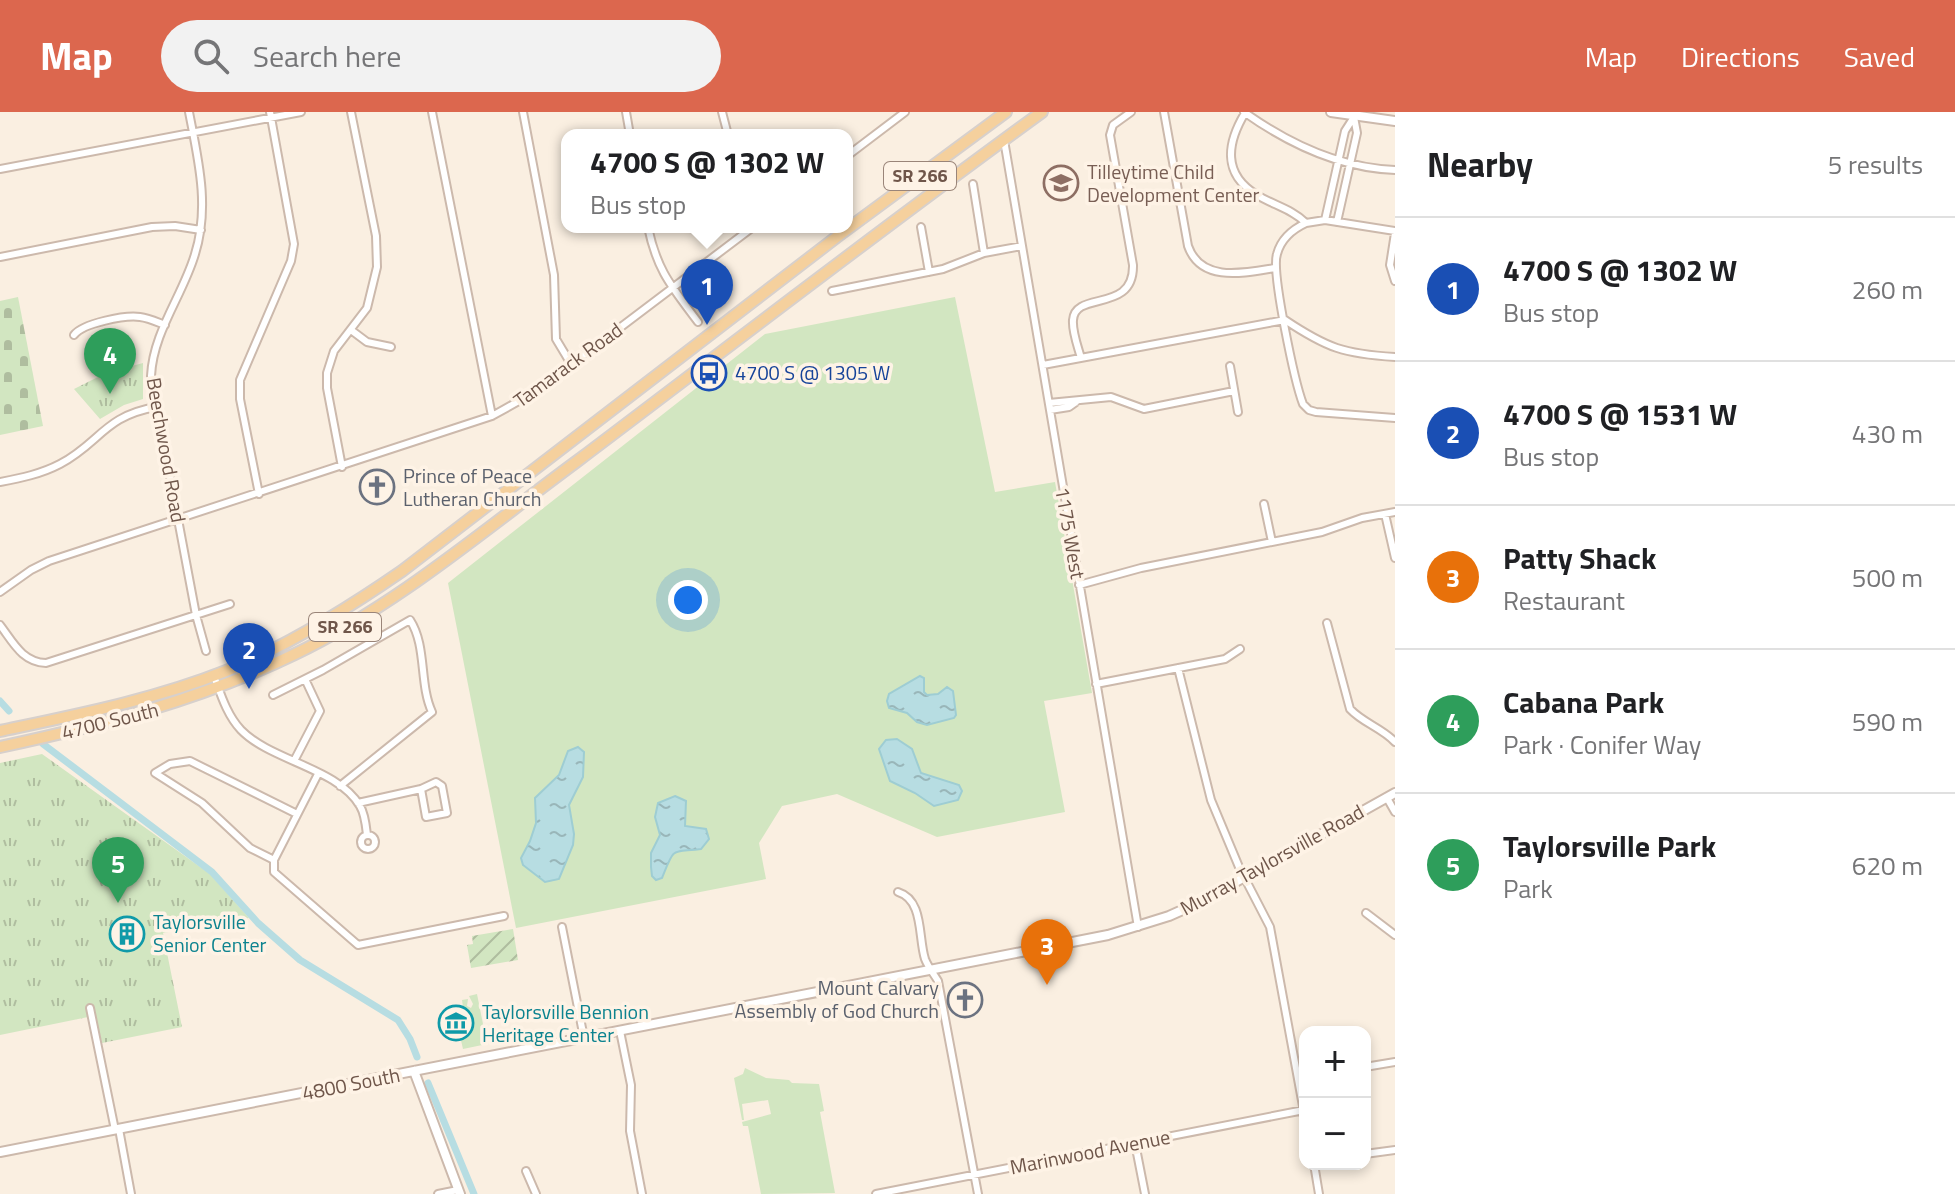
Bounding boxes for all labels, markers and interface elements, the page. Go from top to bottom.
search box [161,20,721,92]
text: Map [40,27,113,85]
text: Search here [253,33,402,79]
icon: search [189,34,233,78]
text: Map [1585,35,1637,78]
text: Directions [1681,35,1800,78]
text: Saved [1844,35,1915,78]
popup [561,129,853,233]
text: Nearby [1427,138,1533,190]
text: 4700 S @ 1302 W [590,139,824,185]
text: 5 results [1828,145,1923,184]
place label: Tilleytime Child Development Center [1087,156,1260,210]
road number: SR 266 [884,162,956,190]
school or university icon: Tilleytime Child Development Center [1042,164,1080,202]
text: Bus stop [590,185,686,224]
text: 4700 S @ 1302 W [1503,247,1737,293]
pin: 1 [681,259,733,325]
text: 1 [1446,270,1460,309]
text: 260 m [1852,270,1923,309]
text: Bus stop [1503,293,1599,332]
street label: Tamarack Road [507,314,629,415]
pin: 4 [84,328,136,394]
bus stop icon: 4700 S @ 1305 W [690,354,728,392]
place label: 4700 S @ 1305 W [735,357,891,388]
street label: Beechwood Road [139,375,194,525]
text: 4700 S @ 1531 W [1503,391,1737,437]
text: 2 [1446,414,1460,453]
text: 430 m [1852,414,1923,453]
text: Bus stop [1503,437,1599,476]
place label: Prince of Peace Lutheran Church [403,460,541,514]
church icon: Prince of Peace Lutheran Church [358,468,396,506]
street label: 1175 West [1047,484,1094,581]
text: Patty Shack [1503,535,1656,581]
text: 3 [1446,558,1460,597]
text: 500 m [1852,558,1923,597]
your location [668,580,708,620]
text: Restaurant [1503,581,1625,620]
road number: SR 266 [309,613,381,641]
pin: 2 [223,623,275,689]
text: Cabana Park [1503,679,1664,725]
street label: 4700 South [58,694,162,748]
text: 4 [1446,702,1460,741]
text: 590 m [1852,702,1923,741]
text: Park · Conifer Way [1503,725,1701,764]
street label: Murray Taylorsville Road [1174,796,1369,923]
text: Taylorsville Park [1503,823,1716,869]
pin: 5 [92,837,144,903]
text: 5 [1446,846,1460,885]
text: 620 m [1852,846,1923,885]
text: Park [1503,869,1553,908]
place label: Taylorsville Senior Center [153,906,267,960]
building icon: Taylorsville Senior Center [108,915,146,953]
pin: 3 [1021,919,1073,985]
place label: Mount Calvary Assembly of God Church [735,972,939,1026]
church icon: Mount Calvary Assembly of God Church [946,981,984,1019]
place label: Taylorsville Bennion Heritage Center [482,996,649,1050]
museum icon: Taylorsville Bennion Heritage Center [437,1004,475,1042]
map controls [1299,1026,1371,1170]
button: + [1299,1026,1371,1098]
street label: 4800 South [299,1059,402,1108]
button: − [1299,1098,1371,1170]
street label: Marinwood Avenue [1007,1121,1173,1182]

